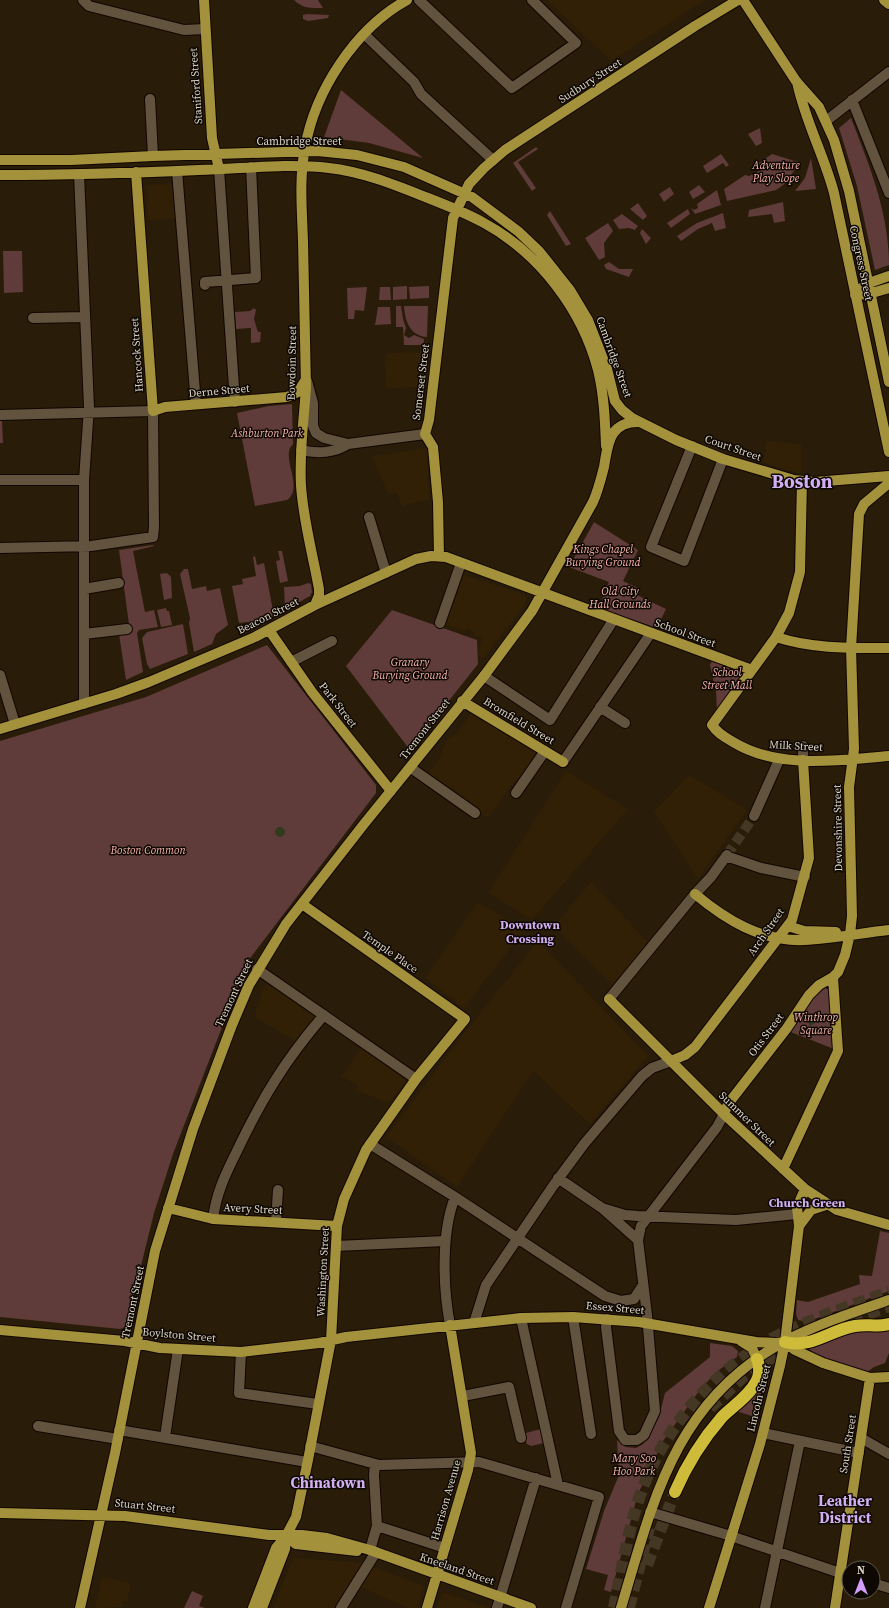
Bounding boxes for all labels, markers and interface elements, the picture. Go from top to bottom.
street label: Staniford Street [186,47,206,125]
street label: Sudbury Street [556,55,625,107]
street label: Cambridge Street [257,134,342,149]
park label: Adventure Play Slope [751,158,800,186]
street label: Congress Street [846,224,876,302]
street label: Cambridge Street [592,314,636,400]
street label: Hancock Street [127,317,147,393]
street label: Bowdoin Street [284,325,300,400]
street label: Somerset Street [409,343,433,421]
street label: Derne Street [188,381,251,401]
park label: Ashburton Park [230,426,304,441]
street label: Court Street [703,431,764,465]
district label: Boston [771,468,833,494]
park label: Kings Chapel Burying Ground [564,542,641,570]
park label: Old City Hall Grounds [588,584,651,612]
street label: Beacon Street [235,594,302,638]
street label: School Street [652,615,718,651]
park label: Granary Burying Ground [371,655,448,683]
park label: School Street Mall [702,665,753,693]
street label: Park Street [316,679,361,731]
street label: Bromfield Street [481,694,558,748]
street label: Tremont Street [396,695,454,763]
street label: Milk Street [769,737,824,755]
street label: Devonshire Street [830,784,846,872]
park label: Boston Common [109,843,186,858]
street label: Arch Street [744,905,788,959]
district label: Downtown Crossing [500,917,560,947]
street label: Temple Place [359,927,421,977]
street label: Tremont Street [212,956,257,1030]
street label: Otis Street [745,1010,787,1060]
park label: Winthrop Square [794,1010,838,1038]
street label: Summer Street [716,1088,779,1150]
district label: Church Green [769,1195,846,1211]
street label: Avery Street [223,1200,283,1218]
street label: Washington Street [313,1226,333,1317]
street label: Tremont Street [118,1264,148,1340]
street label: Essex Street [585,1298,645,1318]
street label: Boylston Street [142,1324,217,1346]
street label: Lincoln Street [743,1362,775,1433]
street label: South Street [836,1413,860,1474]
park label: Mary Soo Hoo Park [611,1451,657,1479]
street label: Harrison Avenue [427,1458,465,1542]
district label: Chinatown [290,1472,366,1493]
district label: Leather District [818,1490,872,1528]
street label: Stuart Street [114,1495,176,1517]
street label: Kneeland Street [418,1549,497,1589]
north arrow [841,1560,881,1600]
text: N [857,1563,865,1578]

